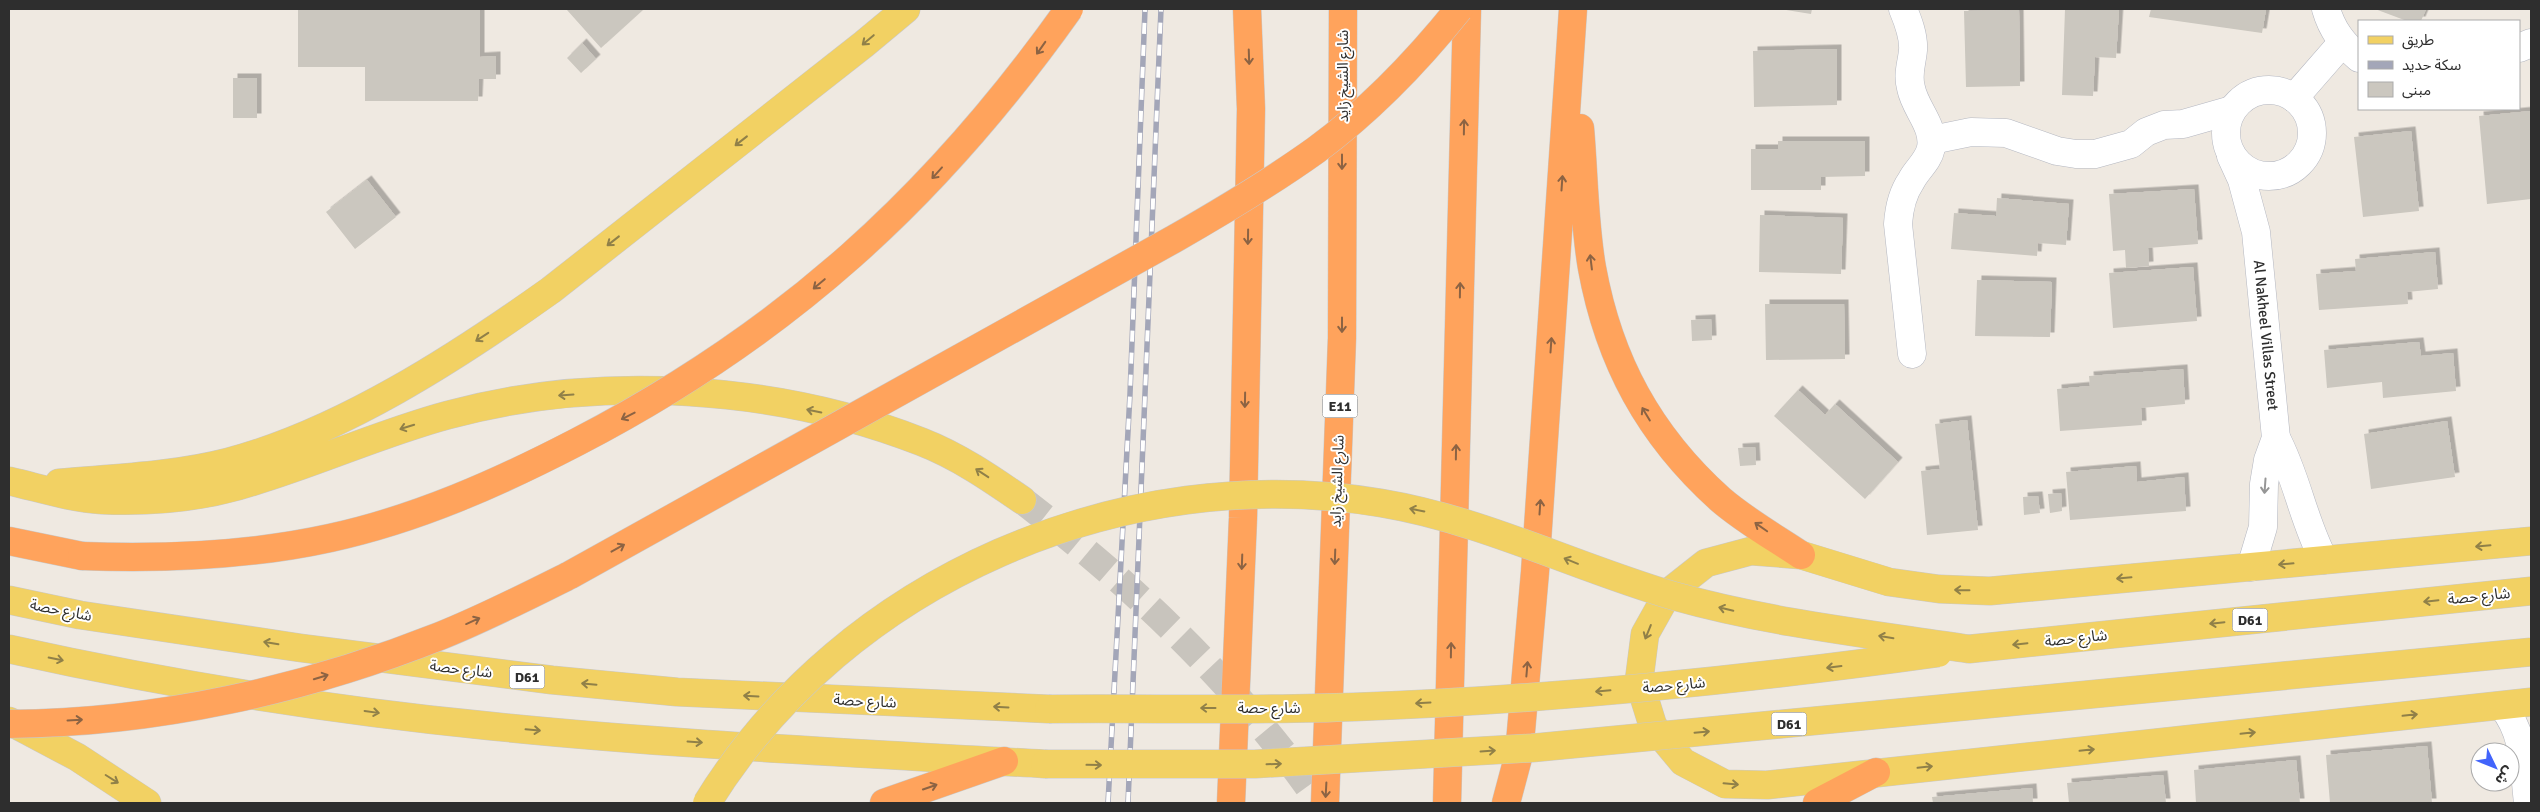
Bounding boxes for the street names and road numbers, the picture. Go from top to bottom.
street label: شارع الشيخ زايد [1334,29,1355,122]
street label: Al Nakheel Villas Street [2250,259,2282,411]
road number: E11 [1322,394,1358,418]
street label: شارع الشيخ زايد [1326,434,1351,528]
street label: شارع حصة [2447,584,2512,611]
street label: شارع حصة [28,595,94,628]
road number: D61 [2232,608,2268,632]
street label: شارع حصة [2044,626,2109,653]
street label: شارع حصة [428,656,494,685]
road number: D61 [510,666,544,689]
street label: شارع حصة [1642,673,1707,700]
street label: شارع حصة [833,690,897,715]
street label: شارع حصة [1238,699,1301,720]
road number: D61 [1772,712,1806,736]

